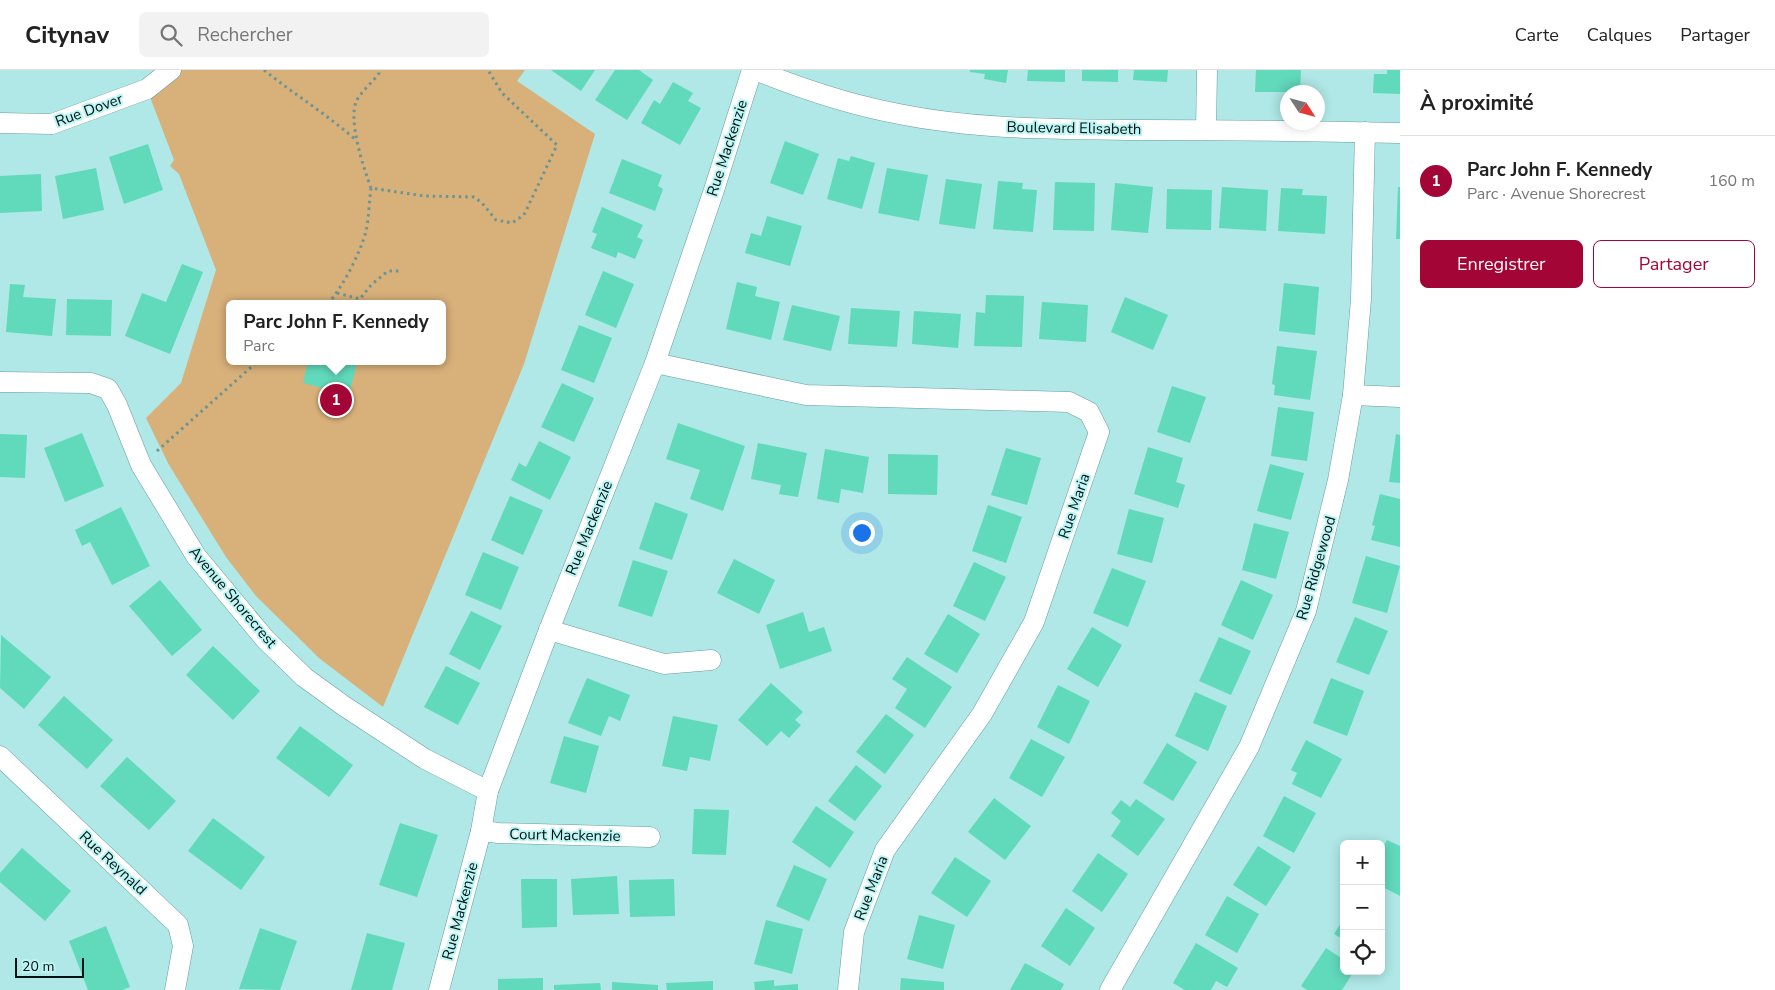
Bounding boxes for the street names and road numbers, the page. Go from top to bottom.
street label: Rue Dover [52,88,126,131]
street label: Rue Mackenzie [702,97,752,199]
street label: Boulevard Elisabeth [1006,117,1142,139]
street label: Rue Maria [1053,471,1095,541]
street label: Rue Mackenzie [561,478,617,578]
street label: Rue Ridgewood [1292,514,1340,622]
street label: Avenue Shorecrest [185,542,282,653]
street label: Court Mackenzie [509,824,621,846]
street label: Rue Reynald [75,827,151,899]
street label: Rue Maria [850,853,892,923]
street label: Rue Mackenzie [437,860,483,962]

